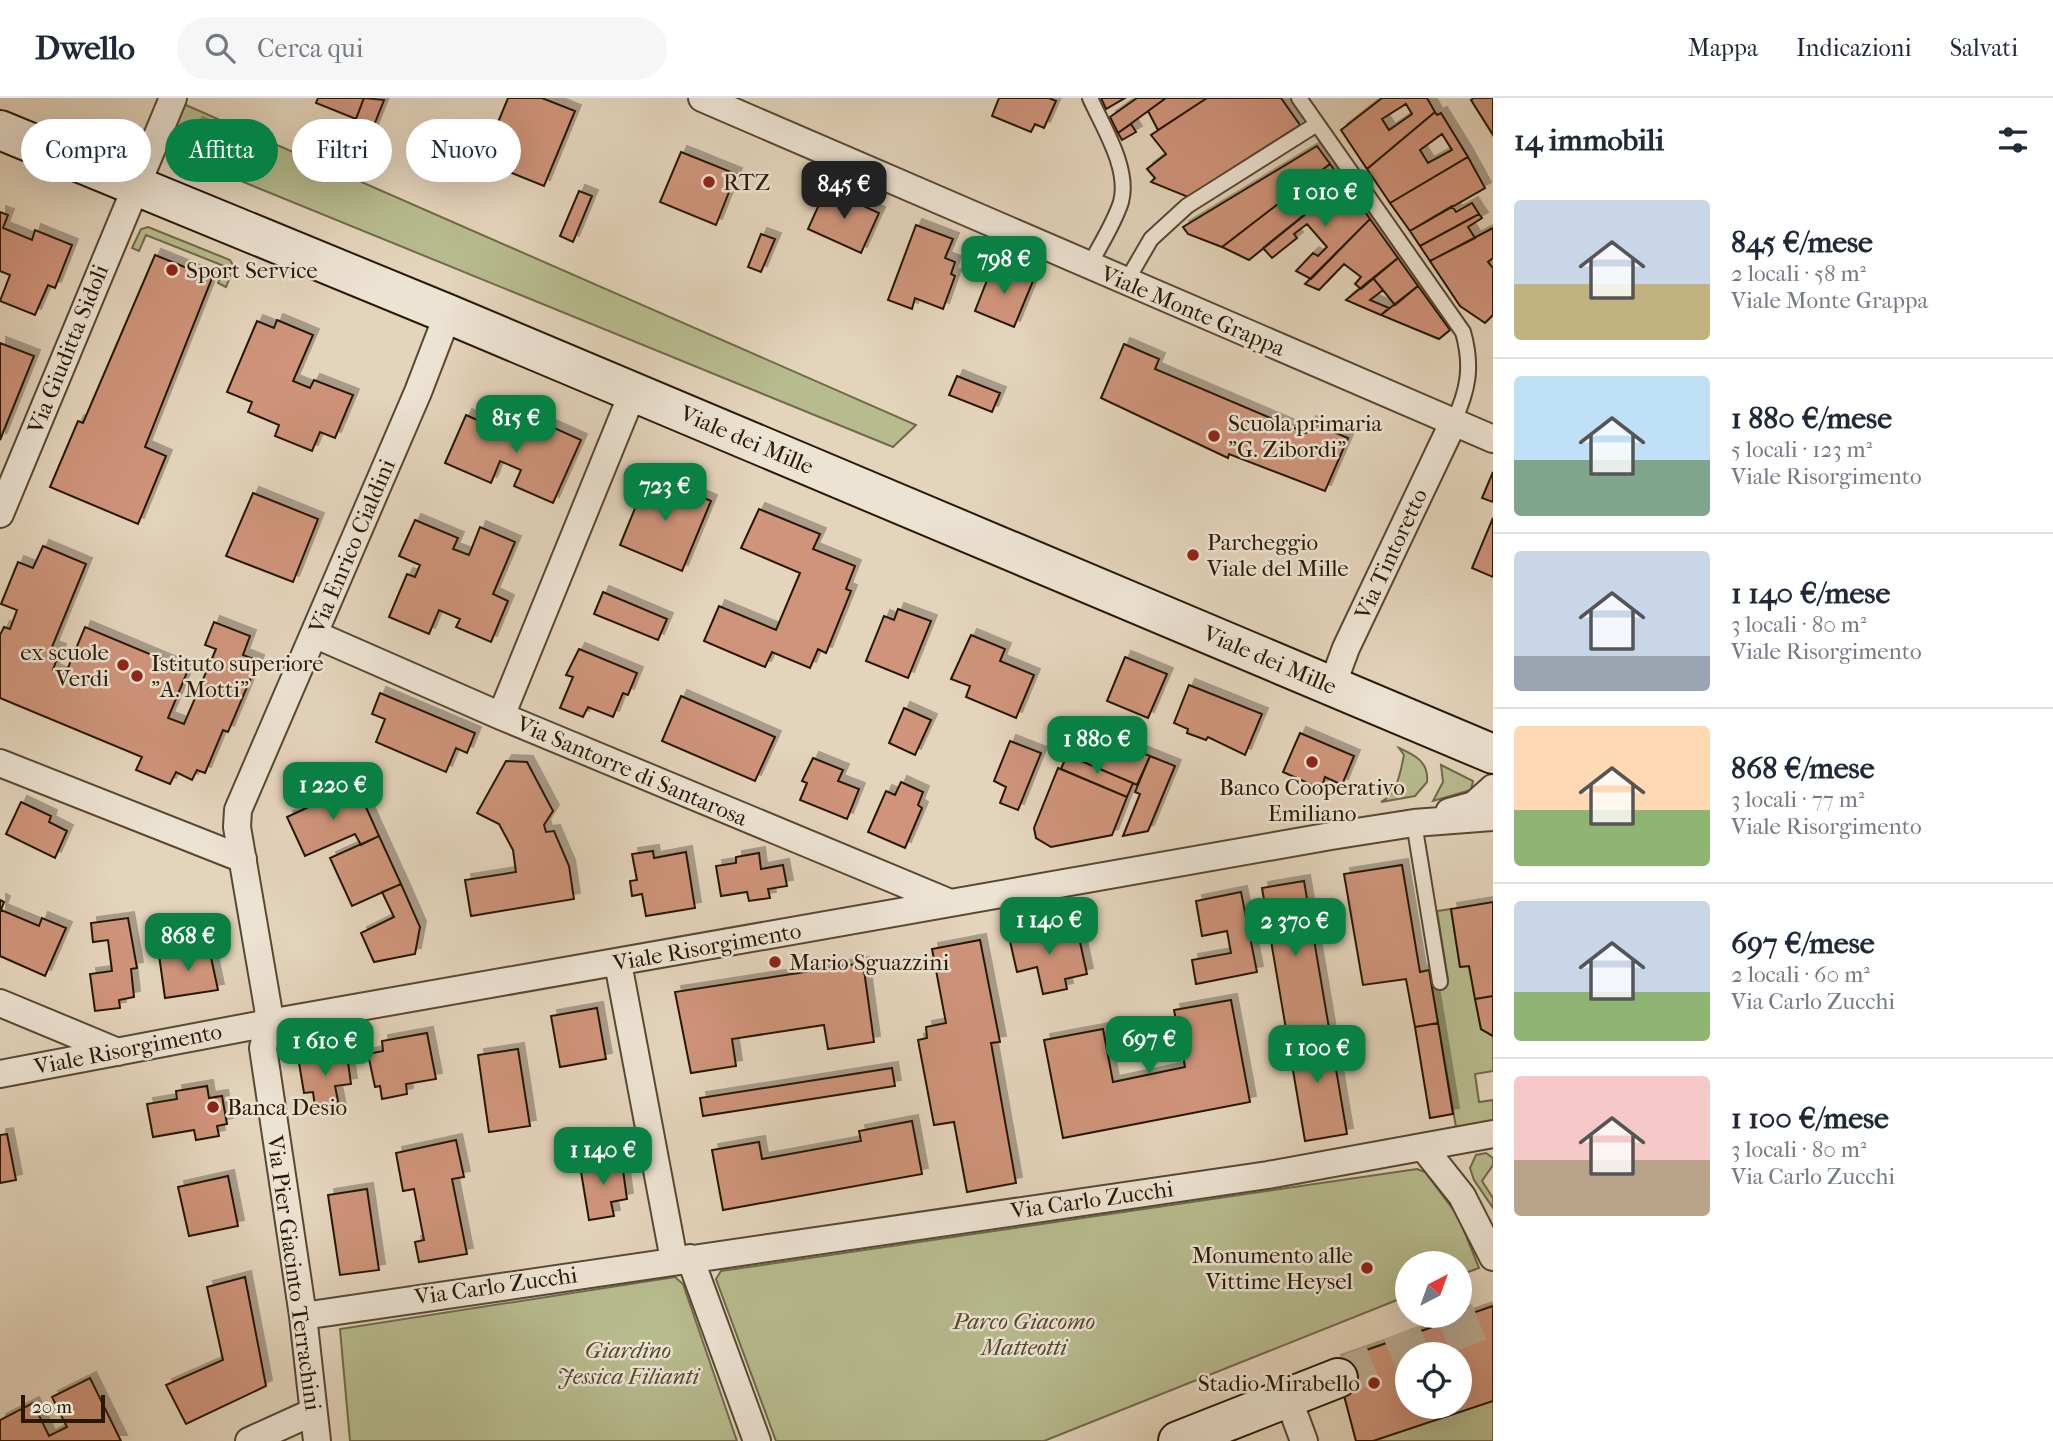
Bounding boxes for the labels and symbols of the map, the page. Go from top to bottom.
pin: 845 € [795,162,893,221]
place label: RTZ [723,169,771,196]
pin: 1 010 € [1260,170,1390,229]
marker: RTZ [701,174,717,190]
pin: 798 € [955,236,1053,296]
place label: Sport Service [186,257,318,284]
street label: Via Giuditta Sidoli [21,260,114,438]
street label: Viale Monte Grappa [1096,260,1289,362]
marker: Sport Service [164,262,180,278]
pin: 815 € [467,396,565,455]
street label: Viale dei Mille [675,399,818,480]
place label: Scuola primaria "G. Zibordi" [1228,410,1383,463]
marker: Scuola primaria "G. Zibordi" [1206,428,1222,444]
street label: Via Enrico Cialdini [303,455,401,638]
pin: 723 € [616,464,714,523]
street label: Via Tintoretto [1349,484,1433,625]
place label: Parcheggio Viale del Mille [1206,529,1349,582]
marker: Parcheggio Viale del Mille [1185,547,1201,563]
street label: Viale dei Mille [1198,619,1341,700]
place label: ex scuole Verdi [20,639,109,692]
place label: Istituto superiore "A. Motti" [151,650,324,703]
marker: ex scuole Verdi [115,657,131,673]
marker: Istituto superiore "A. Motti" [129,668,145,684]
street label: Via Santorre di Santarosa [512,710,752,832]
pin: 1 880 € [1032,716,1162,776]
marker: Banco Cooperativo Emiliano [1304,754,1320,770]
pin: 1 220 € [268,762,398,822]
place label: Banco Cooperativo Emiliano [1219,774,1405,827]
pin: 1 140 € [984,898,1114,957]
pin: 2 370 € [1230,898,1360,958]
pin: 868 € [139,914,237,973]
street label: Viale Risorgimento [610,917,803,977]
place label: Mario Sguazzini [789,949,949,976]
marker: Mario Sguazzini [767,954,783,970]
pin: 697 € [1100,1016,1198,1076]
street label: Viale Risorgimento [31,1018,224,1081]
pin: 1 610 € [260,1018,390,1078]
pin: 1 100 € [1252,1026,1382,1085]
place label: Banca Desio [227,1094,347,1121]
marker: Banca Desio [205,1099,221,1115]
pin: 1 140 € [538,1128,668,1187]
street label: Via Pier Giacinto Terrachini [261,1133,327,1413]
street label: Via Carlo Zucchi [1008,1175,1175,1225]
place label: Monumento alle Vittime Heysel [1192,1242,1354,1295]
north arrow [1395,1251,1472,1328]
marker: Monumento alle Vittime Heysel [1359,1260,1375,1276]
street label: Via Carlo Zucchi [412,1261,579,1311]
park label: Parco Giacomo Matteotti [952,1308,1095,1361]
park label: Giardino Jessica Filianti [557,1337,701,1390]
place label: Stadio Mirabello [1198,1370,1360,1397]
marker: Stadio Mirabello [1366,1375,1382,1391]
scale bar [21,1392,105,1424]

